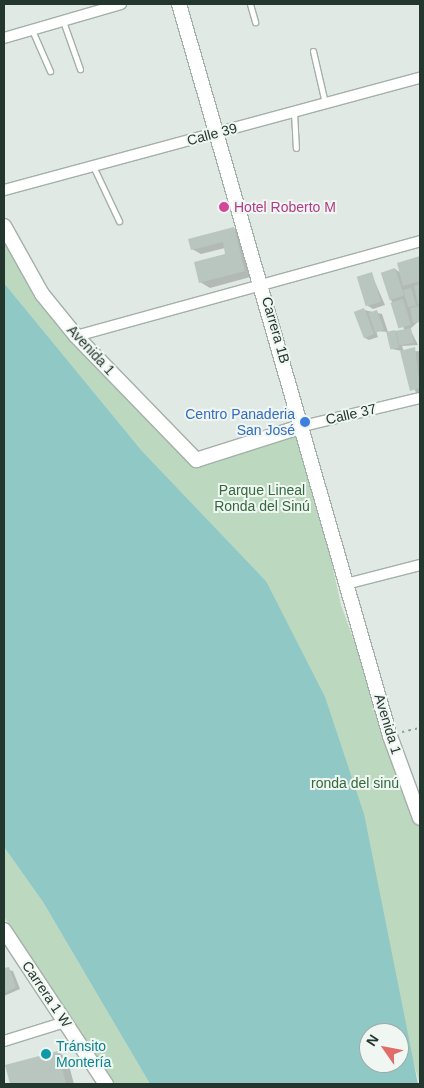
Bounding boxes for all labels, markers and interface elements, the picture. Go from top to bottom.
street label: Calle 39 [185,119,239,149]
place label: Hotel Roberto M [234,199,336,215]
marker: Hotel Roberto M [218,201,230,213]
street label: Carrera 1B [258,295,294,365]
street label: Avenida 1 [64,322,118,378]
street label: Calle 37 [324,400,378,428]
place label: Centro Panaderia San José [185,406,295,438]
marker: Centro Panaderia San José [299,416,311,428]
park label: Parque Lineal Ronda del Sinú [214,482,310,514]
street label: Avenida 1 [371,692,405,756]
park label: ronda del sinú [311,775,399,791]
street label: Carrera 1 W [19,958,75,1030]
north arrow [359,1023,409,1073]
text: N [363,1032,382,1049]
place label: Tránsito Montería [56,1038,111,1070]
marker: Tránsito Montería [40,1048,52,1060]

